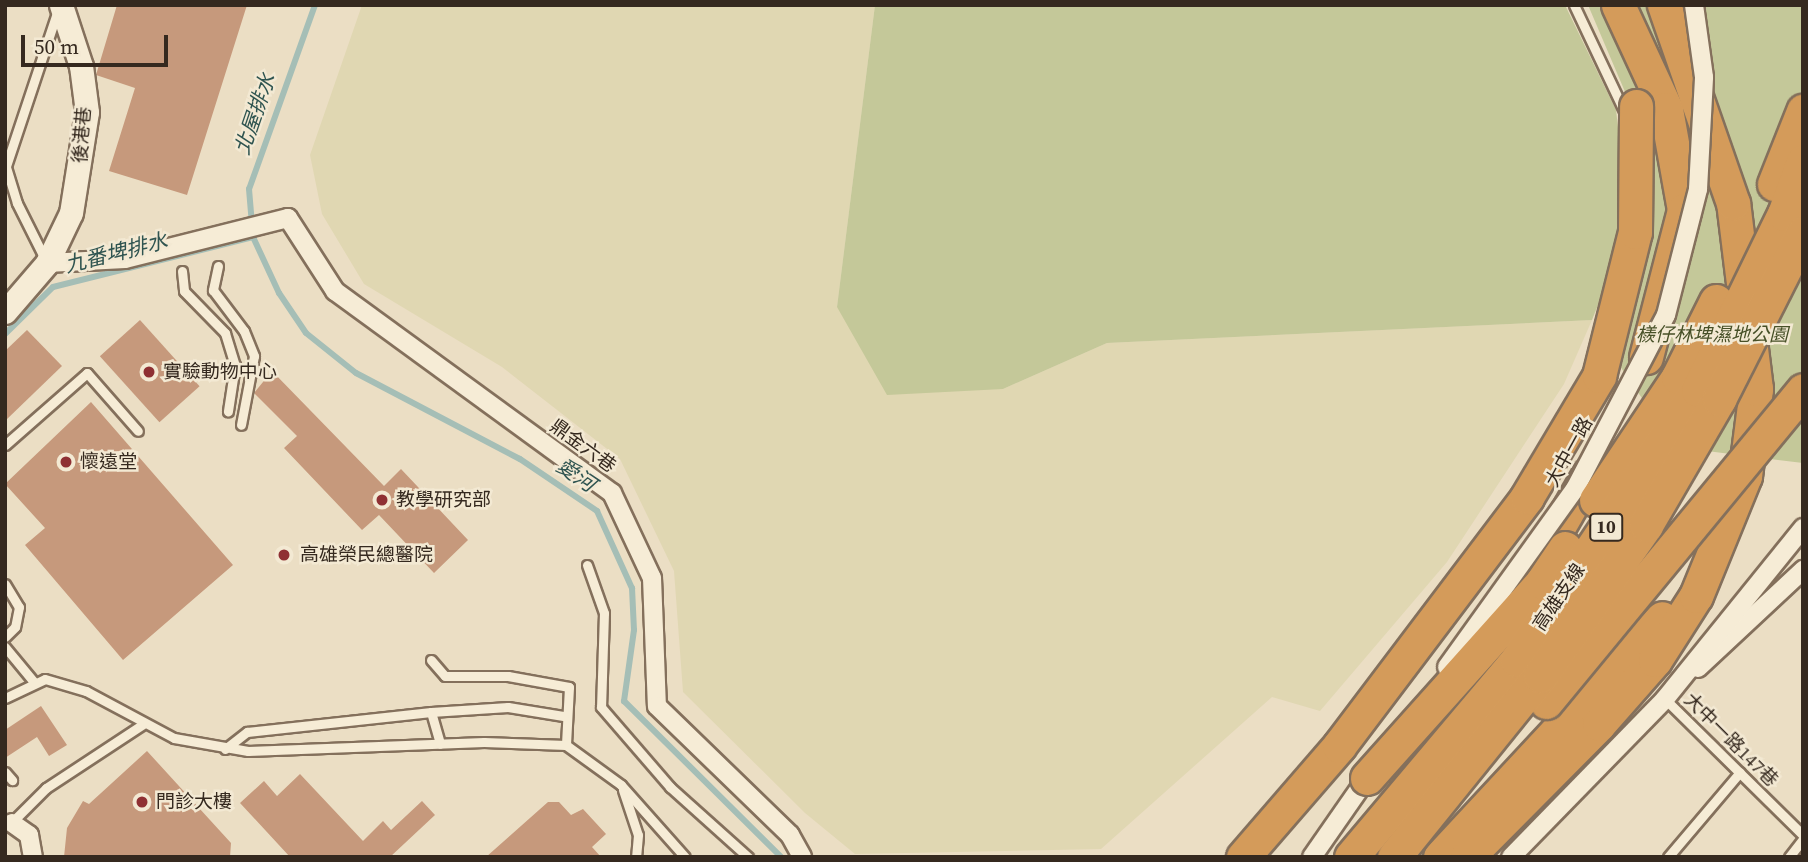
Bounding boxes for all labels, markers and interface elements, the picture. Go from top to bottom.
scale bar [24,21,172,65]
text: 50 m [34,32,79,61]
water label: 北屋排水 [229,70,281,158]
street label: 後港巷 [68,106,96,164]
water label: 九番埤排水 [62,228,170,278]
park label: 檨仔林埤濕地公園 [1636,324,1788,346]
place label: 實驗動物中心 [163,361,277,383]
marker: 實驗動物中心 [141,364,157,380]
street label: 大中一路 [1541,413,1597,491]
street label: 鼎金六巷 [546,414,620,478]
place label: 懷遠堂 [80,451,137,473]
water label: 愛河 [552,453,600,497]
marker: 懷遠堂 [58,454,74,470]
place label: 教學研究部 [396,489,491,511]
marker: 教學研究部 [374,492,390,508]
road number: 10 [1588,512,1624,542]
place label: 高雄榮民總醫院 [300,544,433,566]
marker: 高雄榮民總醫院 [274,545,294,565]
street label: 高雄支線 [1528,559,1590,635]
street label: 大中一路147巷 [1679,688,1783,792]
place label: 門診大樓 [156,791,232,813]
marker: 門診大樓 [134,794,150,810]

